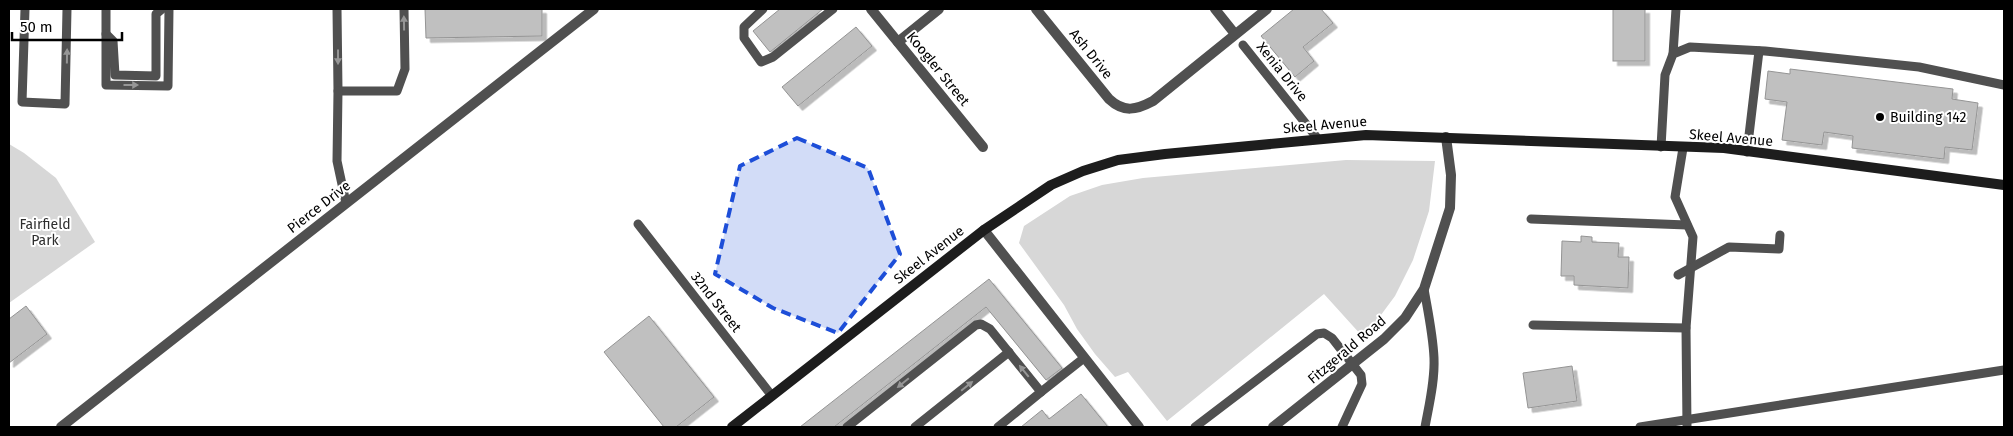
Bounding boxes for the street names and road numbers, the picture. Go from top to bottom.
street label: Ash Drive [1066,26,1116,82]
street label: Koogler Street [903,29,974,110]
street label: Xenia Drive [1253,39,1311,105]
street label: Skeel Avenue [1282,113,1368,137]
street label: Skeel Avenue [1688,126,1774,150]
street label: Pierce Drive [284,177,354,237]
street label: Skeel Avenue [891,222,967,288]
street label: 32nd Street [687,268,745,336]
street label: Fitzgerald Road [1304,312,1390,388]

